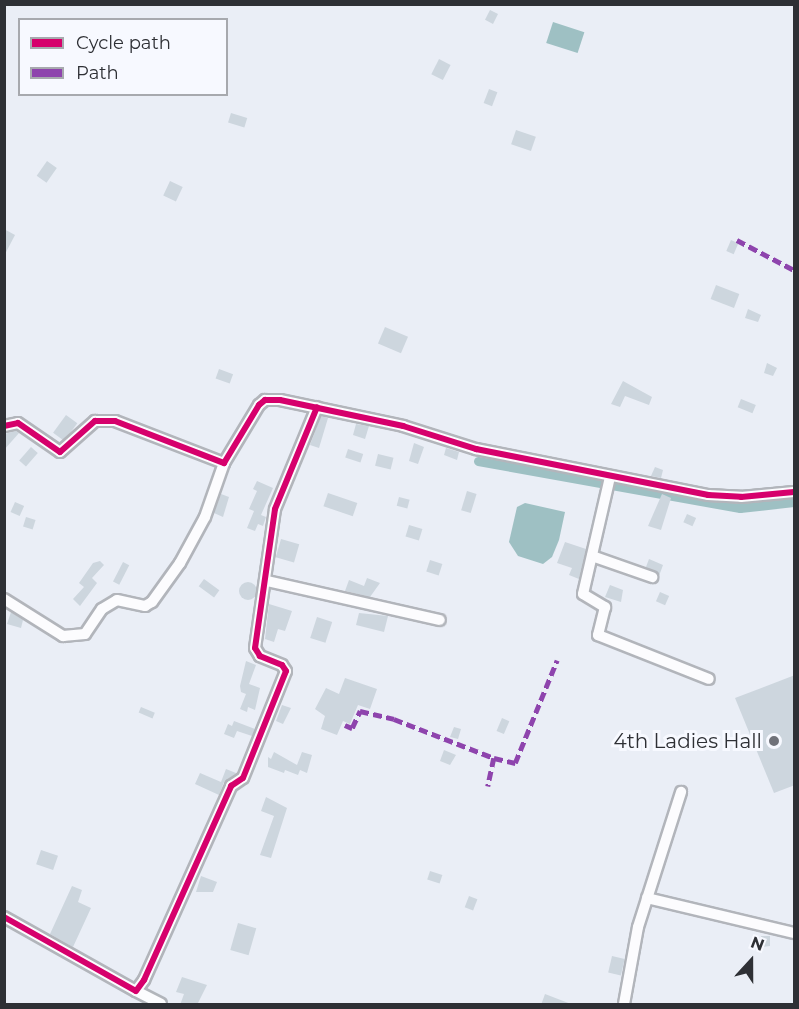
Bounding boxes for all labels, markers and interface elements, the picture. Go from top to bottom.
legend [18,18,228,96]
text: Cycle path [76,32,171,54]
text: Path [76,62,119,84]
place label: 4th Ladies Hall [613,729,762,753]
marker: 4th Ladies Hall [767,734,781,748]
north arrow [721,931,781,991]
text: N [748,933,767,955]

